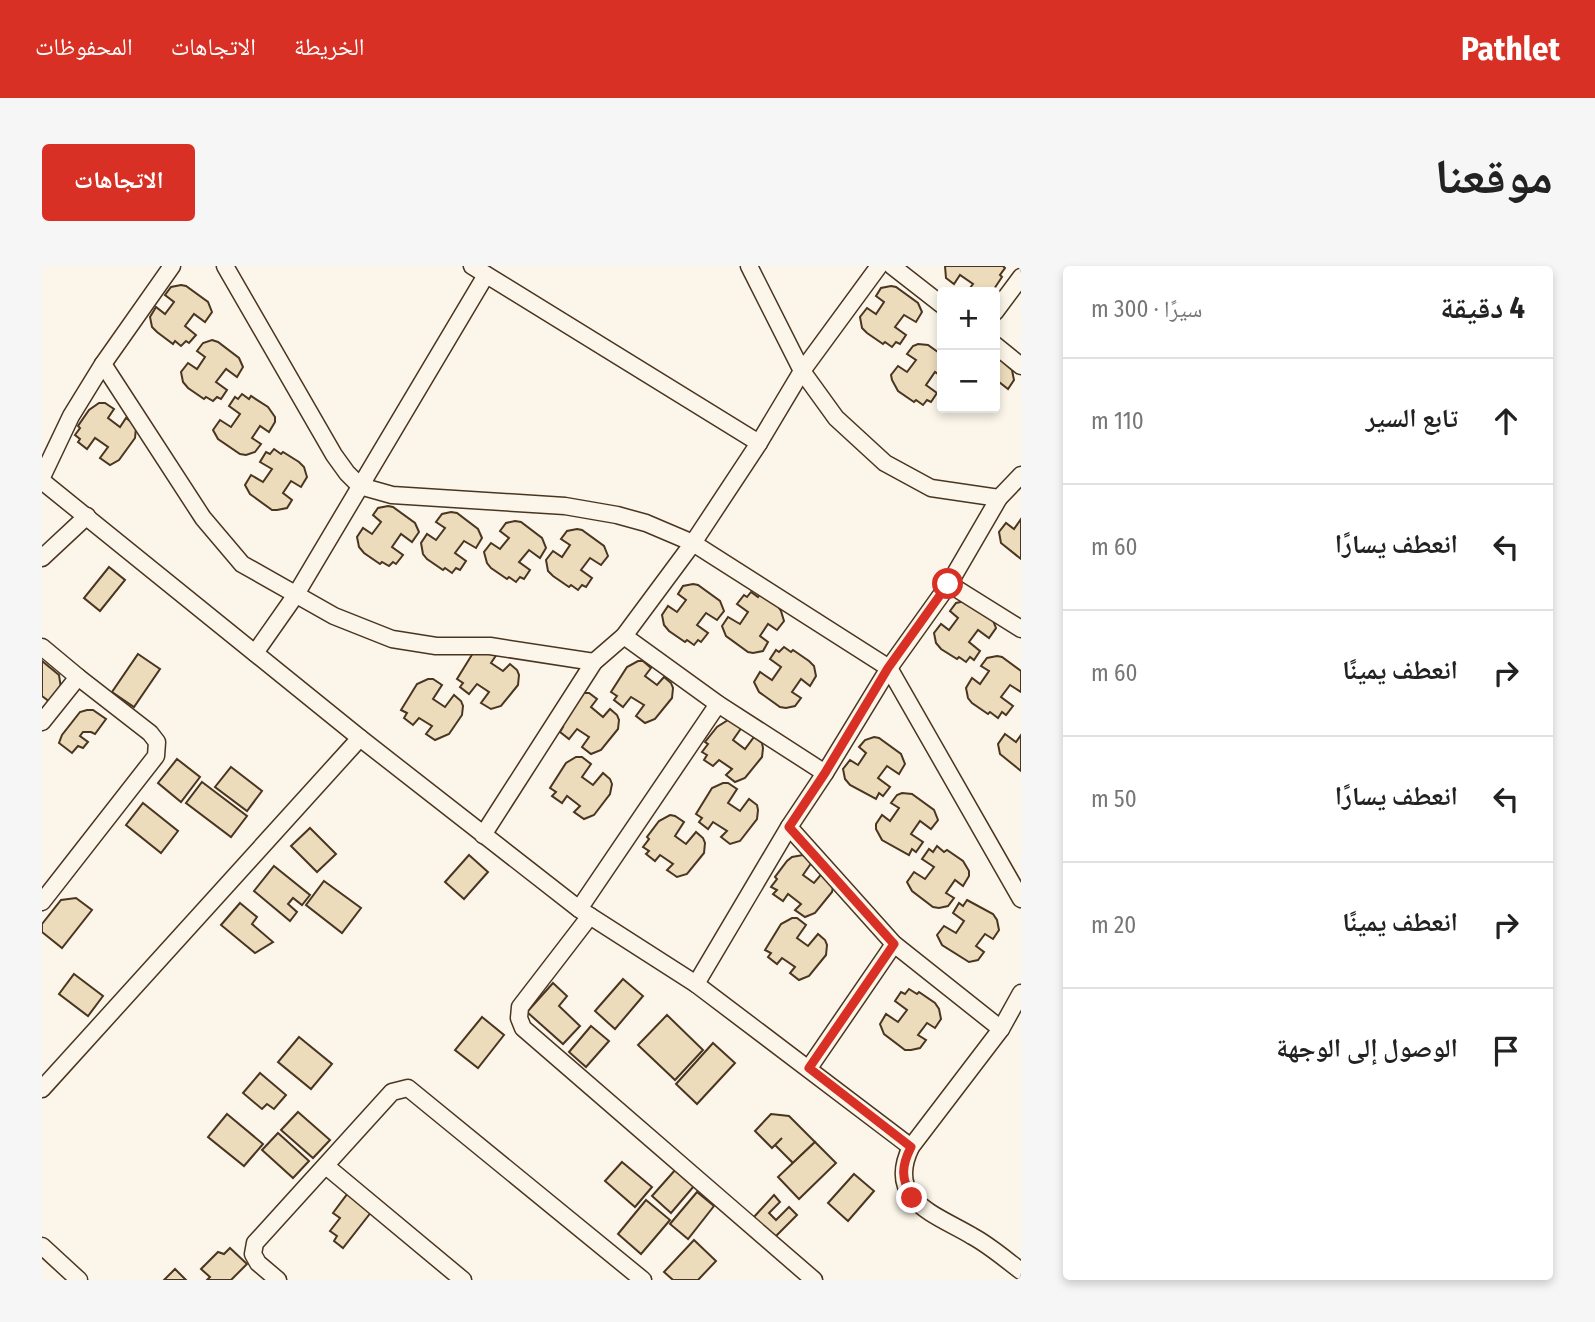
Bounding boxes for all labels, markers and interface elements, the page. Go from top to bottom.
text: Pathlet [1461,29,1560,69]
text: المحفوظات [35,33,133,61]
text: الاتجاهات [171,33,256,61]
text: الخريطة [294,33,365,61]
button: الاتجاهات [42,144,195,221]
text: موقعنا [1435,147,1553,206]
map controls [937,287,1000,413]
button: + [937,287,1000,350]
text: 4 دقيقة [1440,290,1525,326]
text: سيرًا · 300 m [1091,295,1202,323]
button: − [937,350,1000,413]
icon: ahead [1487,402,1525,440]
text: تابع السير [1366,403,1458,434]
text: 110 m [1091,407,1144,435]
icon: left [1487,528,1525,566]
text: انعطف يسارًا [1335,529,1458,560]
text: 60 m [1091,533,1138,561]
route start [932,568,963,599]
icon: right [1487,654,1525,692]
text: انعطف يمينًا [1342,655,1458,686]
text: 60 m [1091,659,1138,687]
icon: left [1487,780,1525,818]
text: انعطف يسارًا [1335,781,1458,812]
text: 50 m [1091,785,1137,813]
icon: right [1487,906,1525,944]
text: انعطف يمينًا [1342,907,1458,938]
text: 20 m [1091,911,1136,939]
icon: arrive [1487,1032,1525,1070]
text: الوصول إلى الوجهة [1276,1033,1458,1064]
route end [896,1182,927,1213]

